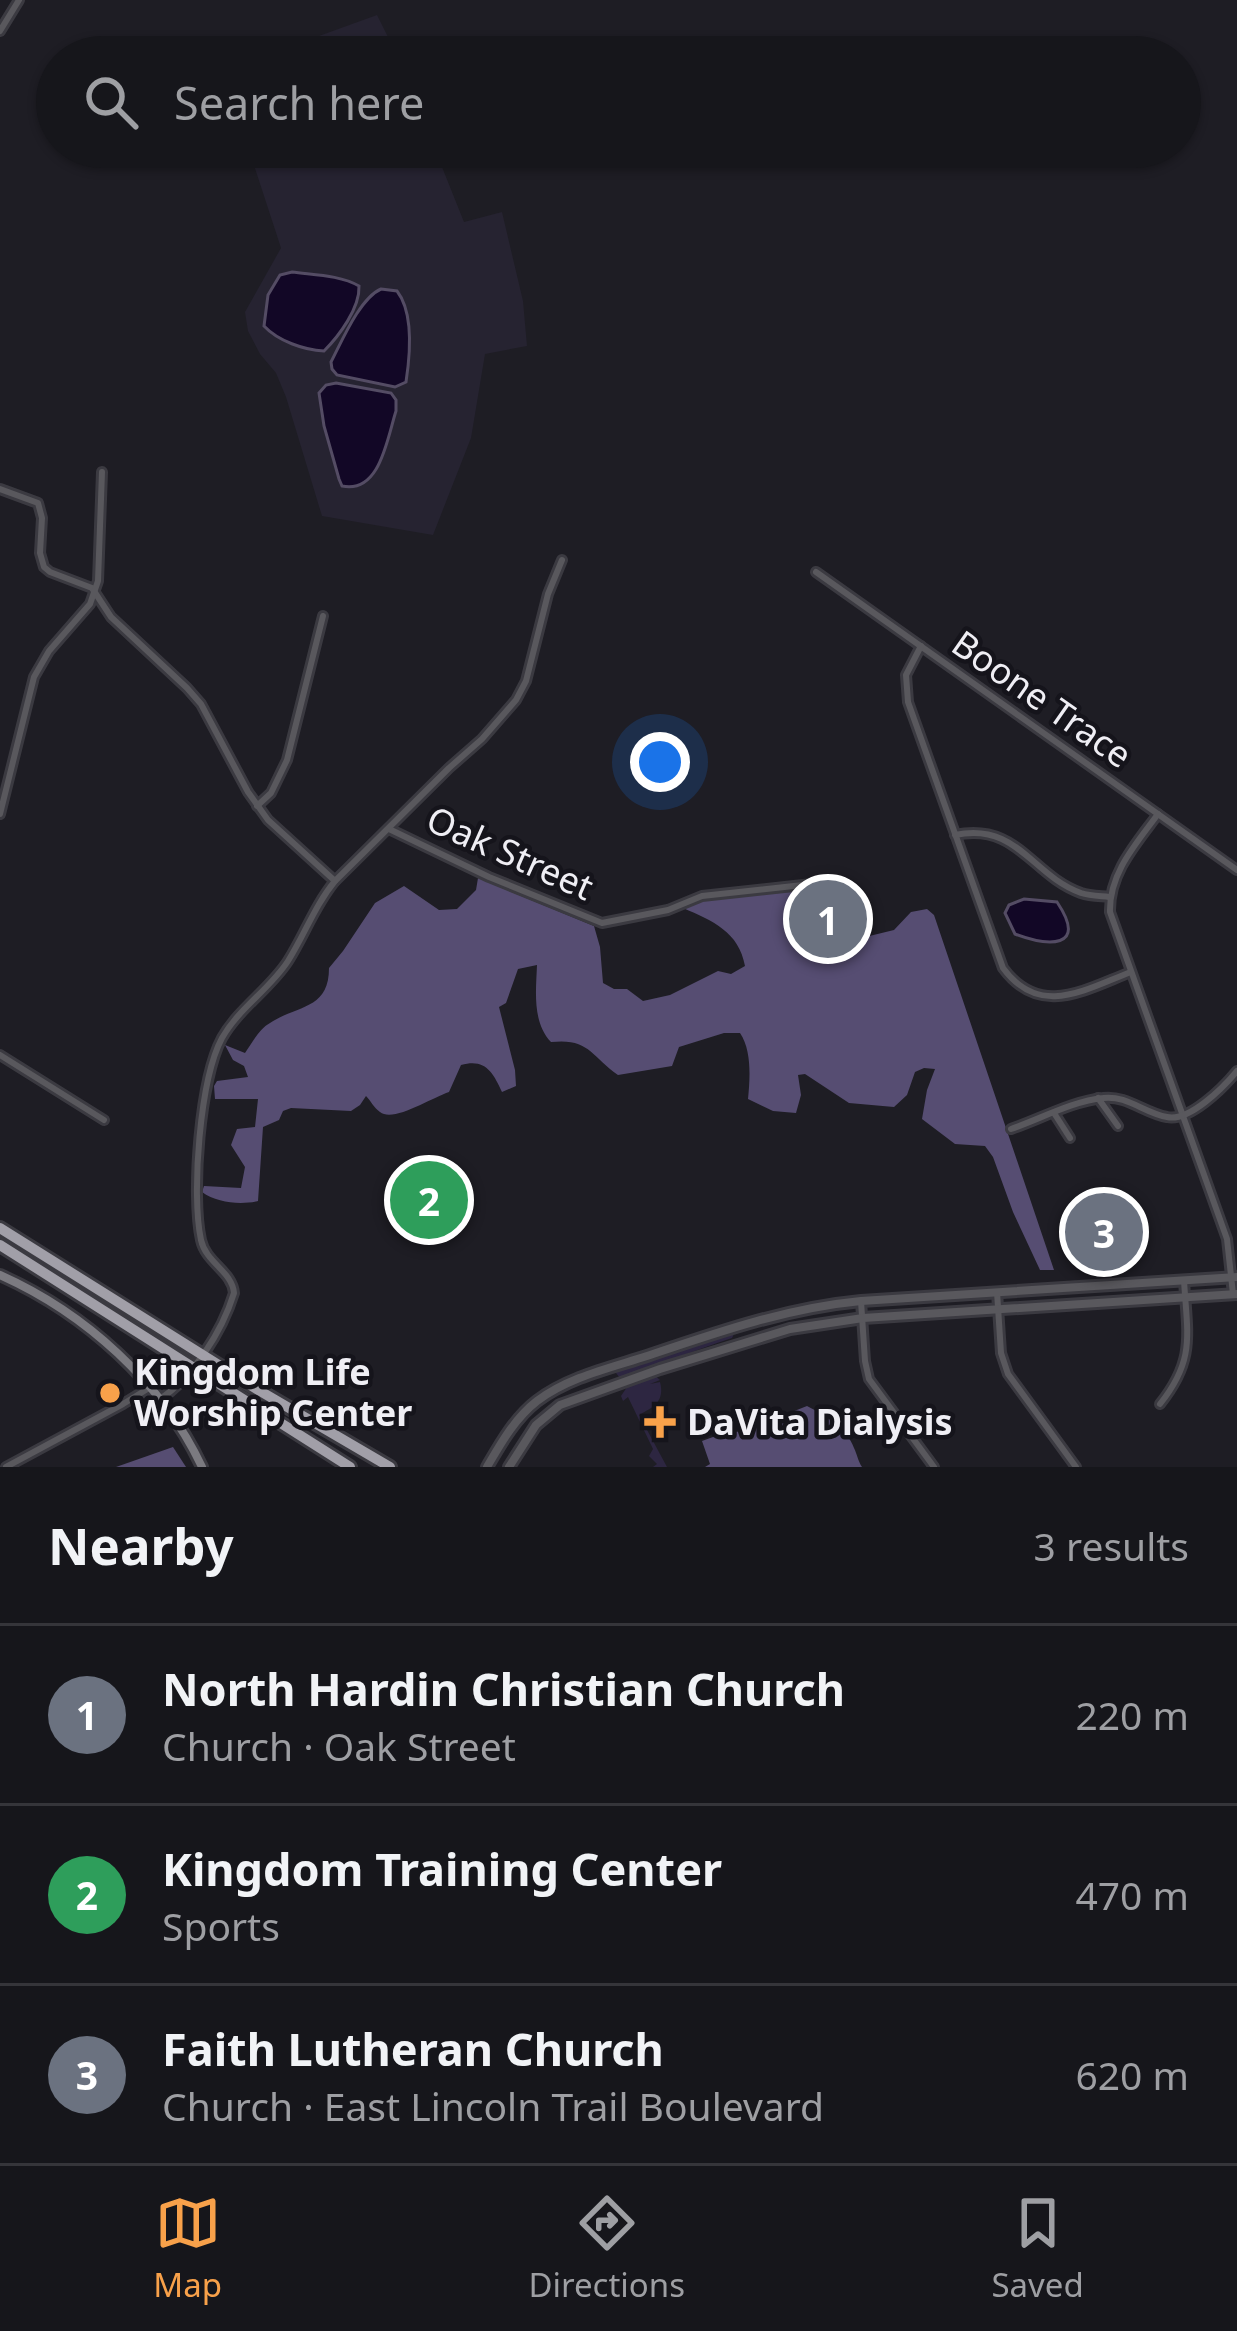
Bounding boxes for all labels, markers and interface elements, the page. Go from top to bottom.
search box [36,36,1201,168]
icon: search [78,69,144,135]
text: Search here [174,72,424,133]
street label: Boone Trace [943,619,1142,779]
your location [630,732,690,792]
street label: Oak Street [419,794,601,911]
pin: 1 [789,874,867,964]
pin: 2 [390,1155,468,1245]
pin: 3 [1065,1187,1143,1277]
place label: Kingdom Life Worship Center [134,1347,412,1437]
marker: Kingdom Life Worship Center [97,1380,123,1406]
place label: DaVita Dialysis [687,1397,953,1446]
marker: DaVita Dialysis [644,1406,676,1438]
text: Nearby [48,1510,234,1580]
text: 3 results [1034,1519,1189,1572]
text: North Hardin Christian Church [162,1658,845,1719]
text: 1 [76,1688,98,1741]
text: 220 m [1075,1688,1189,1741]
text: Church · Oak Street [162,1719,516,1772]
text: Kingdom Training Center [162,1838,722,1899]
text: 2 [76,1868,98,1921]
text: 470 m [1075,1868,1189,1921]
text: Sports [162,1899,280,1952]
text: Faith Lutheran Church [162,2018,664,2079]
text: 3 [76,2048,98,2101]
text: 620 m [1075,2048,1189,2101]
text: Church · East Lincoln Trail Boulevard [162,2079,824,2132]
tab: Map [153,2190,222,2307]
tab: Directions [528,2190,685,2307]
tab: Saved [991,2190,1084,2307]

